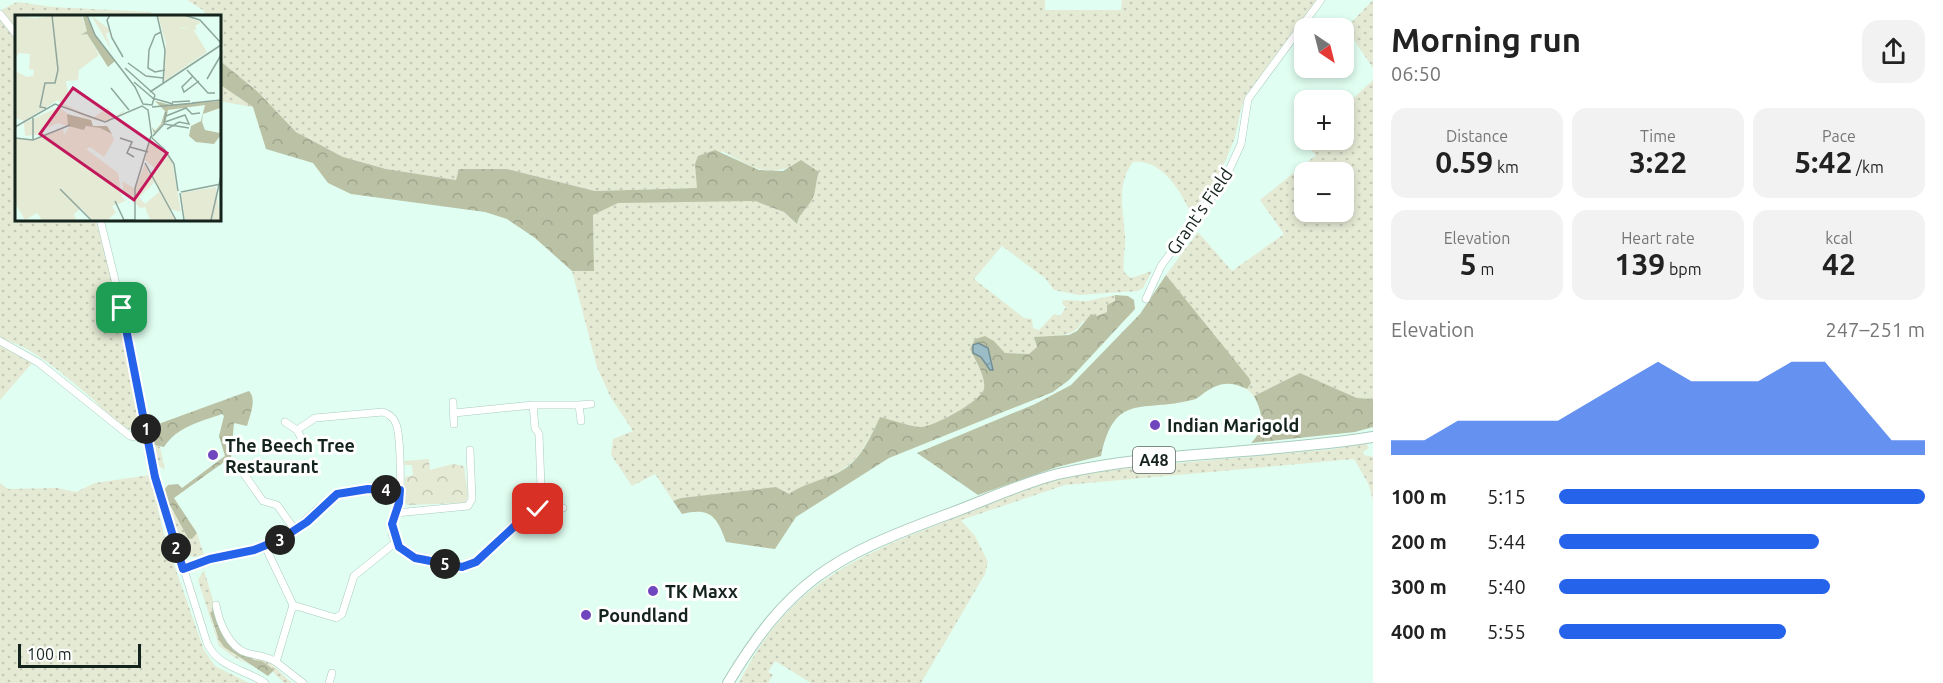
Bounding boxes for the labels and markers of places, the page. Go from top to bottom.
pin [96,282,147,333]
pin: 1 [131,414,161,444]
place label: Indian Marigold [1167,415,1299,435]
marker: Indian Marigold [1148,418,1162,432]
place label: The Beech Tree Restaurant [225,435,355,476]
marker: The Beech Tree Restaurant [206,448,220,462]
pin: 4 [371,475,401,505]
pin [512,483,563,534]
pin: 3 [265,525,295,555]
pin: 2 [161,533,191,563]
pin: 5 [430,549,460,579]
place label: TK Maxx [665,581,738,601]
marker: TK Maxx [646,584,660,598]
place label: Poundland [598,605,689,625]
marker: Poundland [579,608,593,622]

